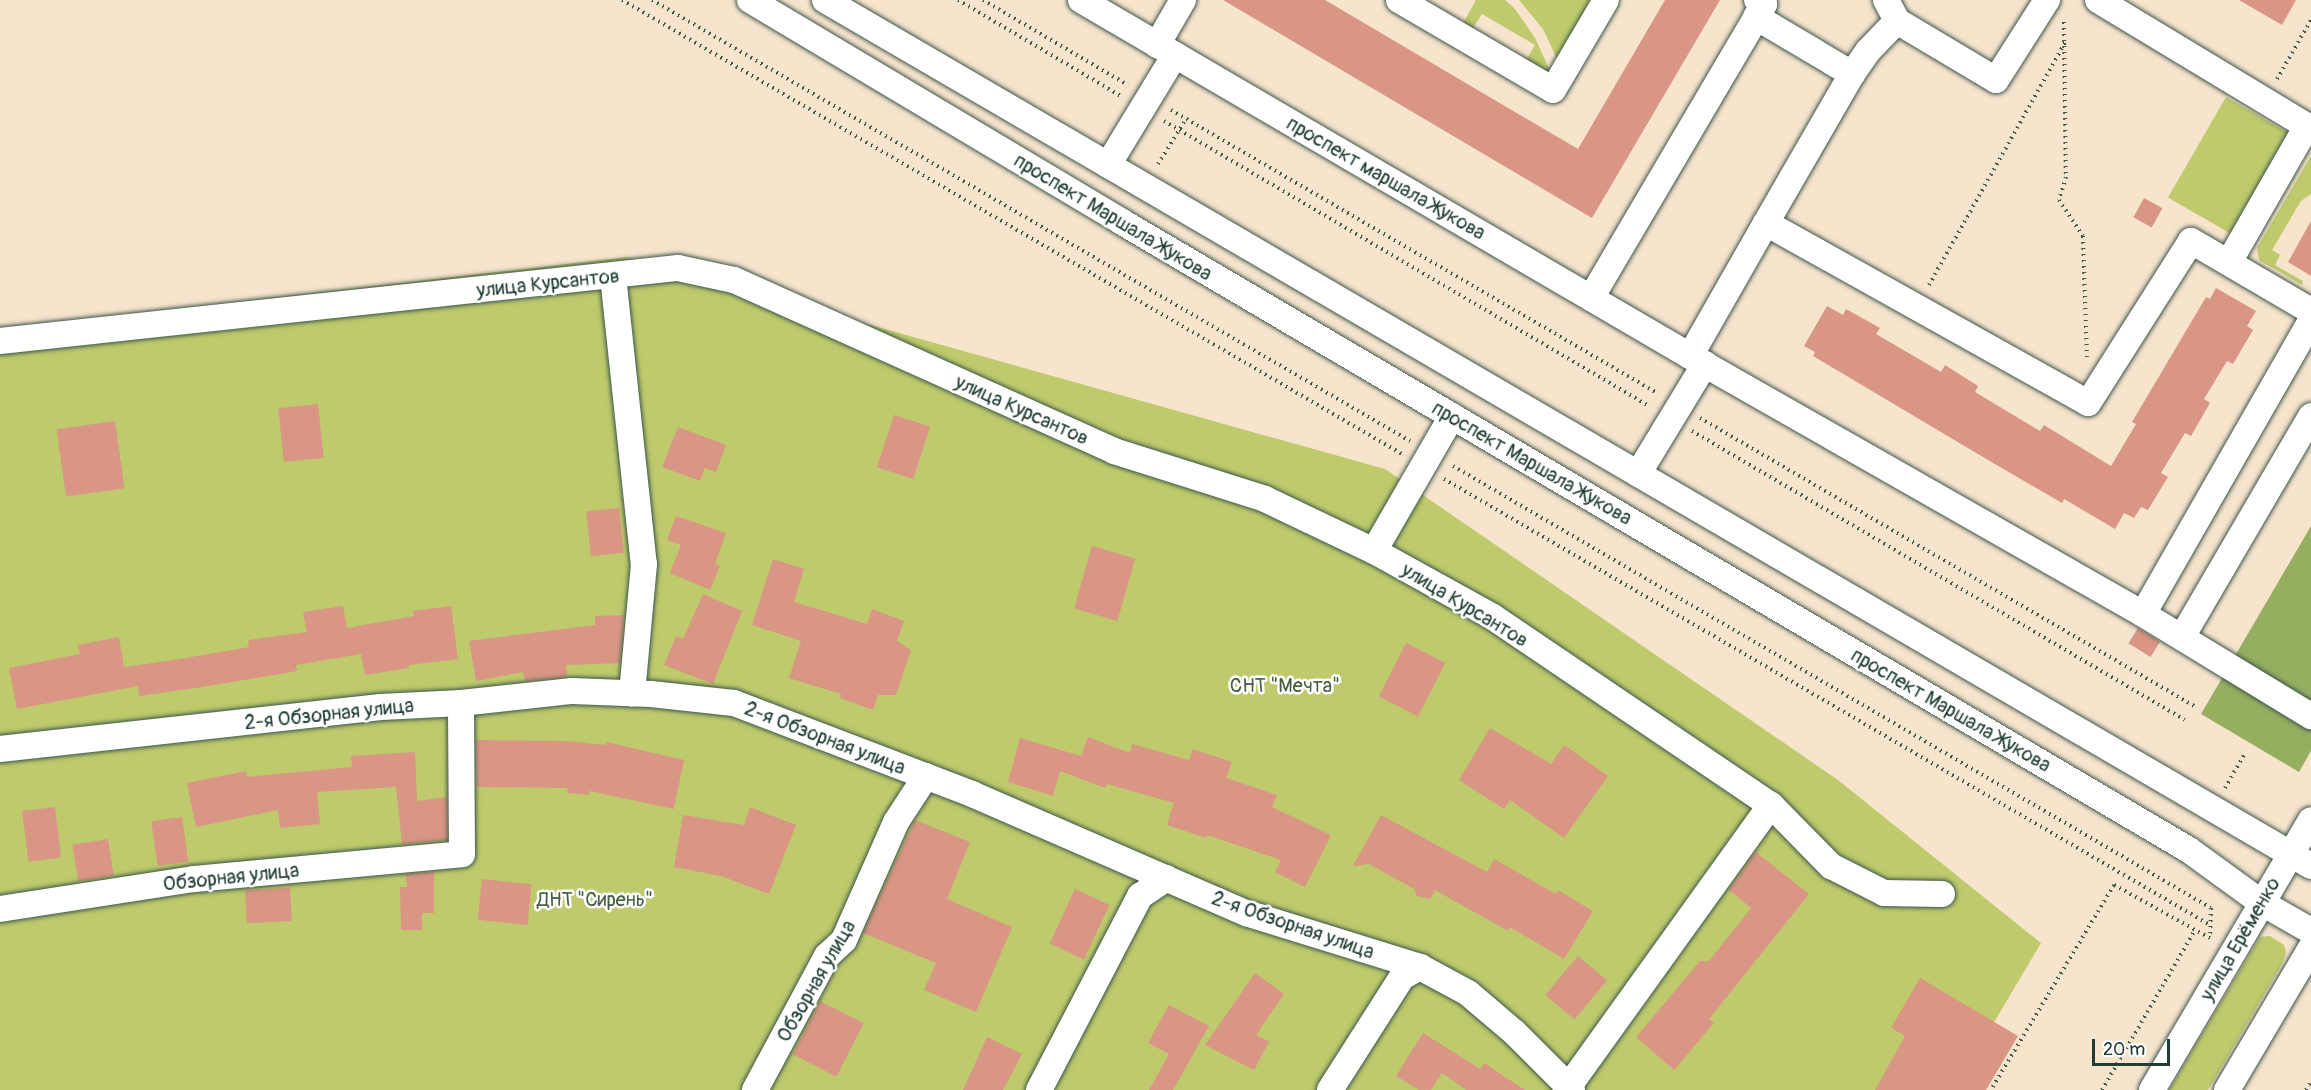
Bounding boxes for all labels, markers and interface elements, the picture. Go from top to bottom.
street label: проспект маршала Жукова [1282,111,1490,245]
street label: проспект Маршала Жукова [1010,148,1216,286]
street label: улица Курсантов [475,264,621,302]
street label: улица Курсантов [951,370,1093,450]
street label: проспект Маршала Жукова [1428,396,1636,530]
street label: улица Курсантов [1397,558,1533,652]
street label: проспект Маршала Жукова [1847,643,2055,777]
park label: СНТ "Мечта" [1230,673,1340,697]
street label: 2-я Обзорная улица [243,693,415,735]
street label: 2-я Обзорная улица [741,696,909,780]
street label: Обзорная улица [162,858,300,896]
street label: улица Ерёменко [2195,873,2285,1005]
street label: 2-я Обзорная улица [1209,886,1377,964]
park label: ДНТ "Сирень" [537,887,653,911]
street label: Обзорная улица [771,916,861,1046]
scale bar [2095,1027,2173,1065]
text: 20 m [2103,1038,2145,1061]

